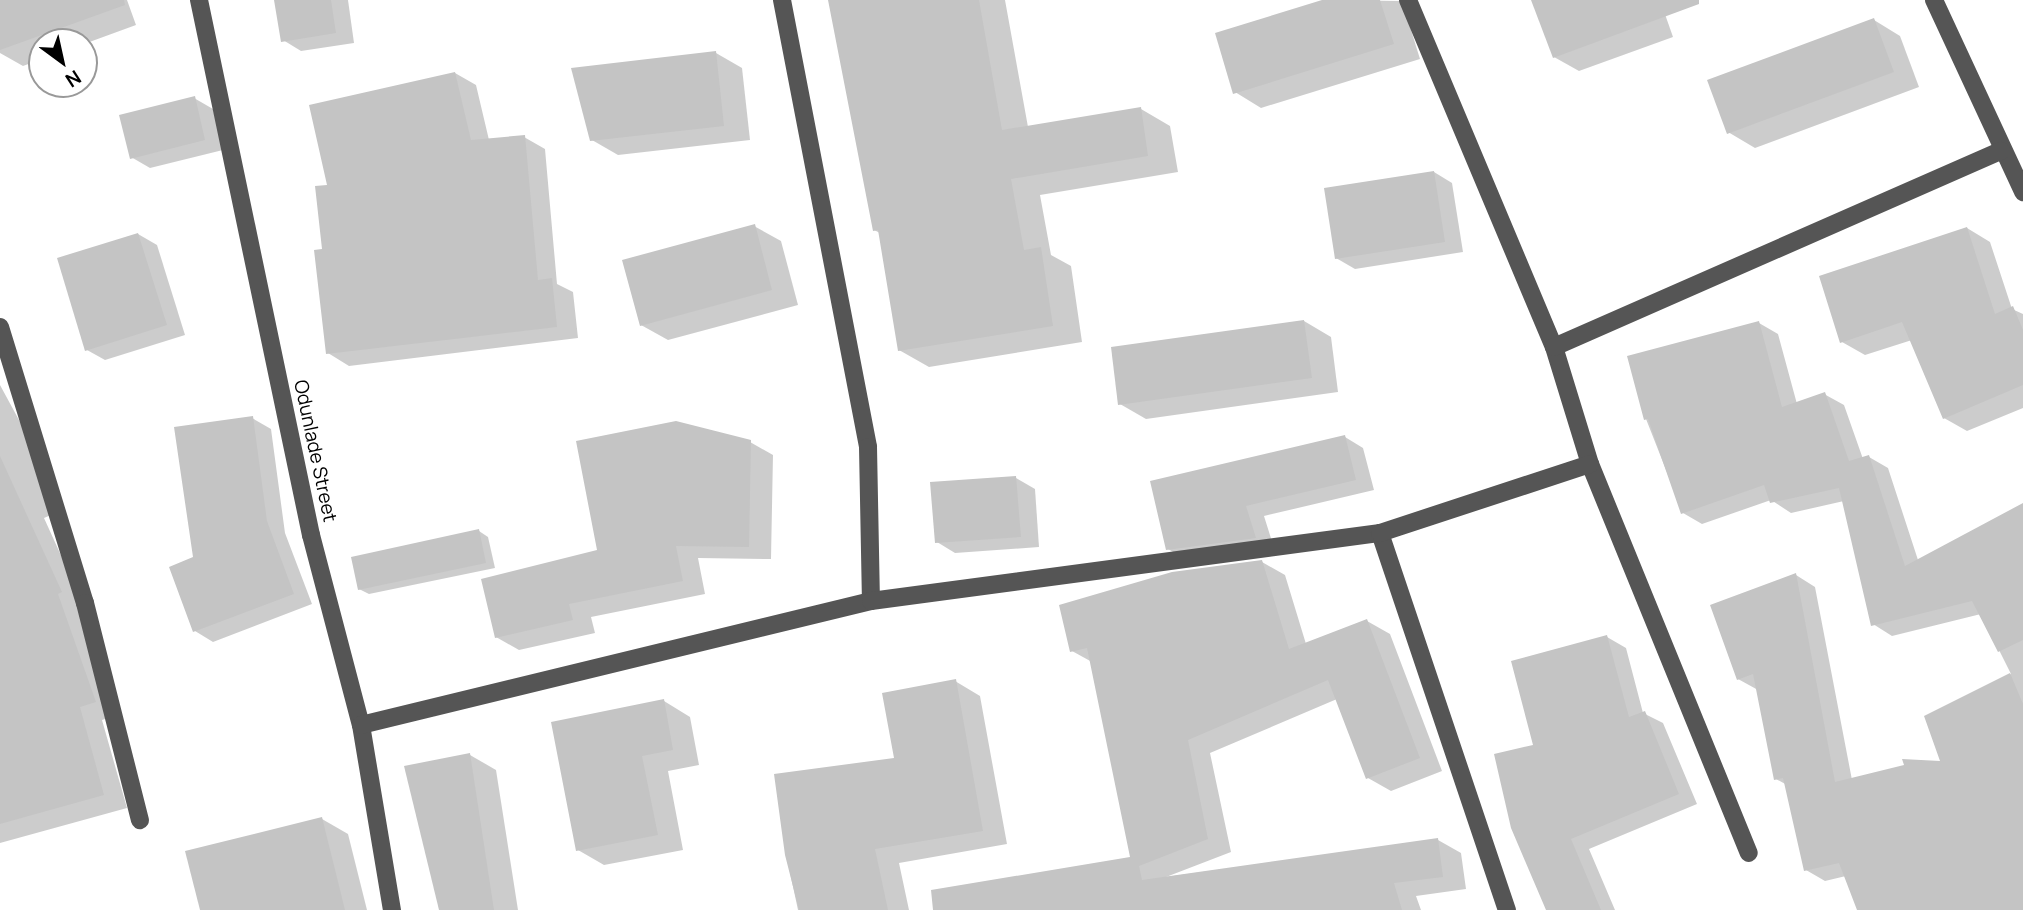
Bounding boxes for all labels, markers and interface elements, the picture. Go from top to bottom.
north arrow [28,28,98,98]
text: N [61,64,86,94]
street label: Odunlade Street [289,378,341,524]

